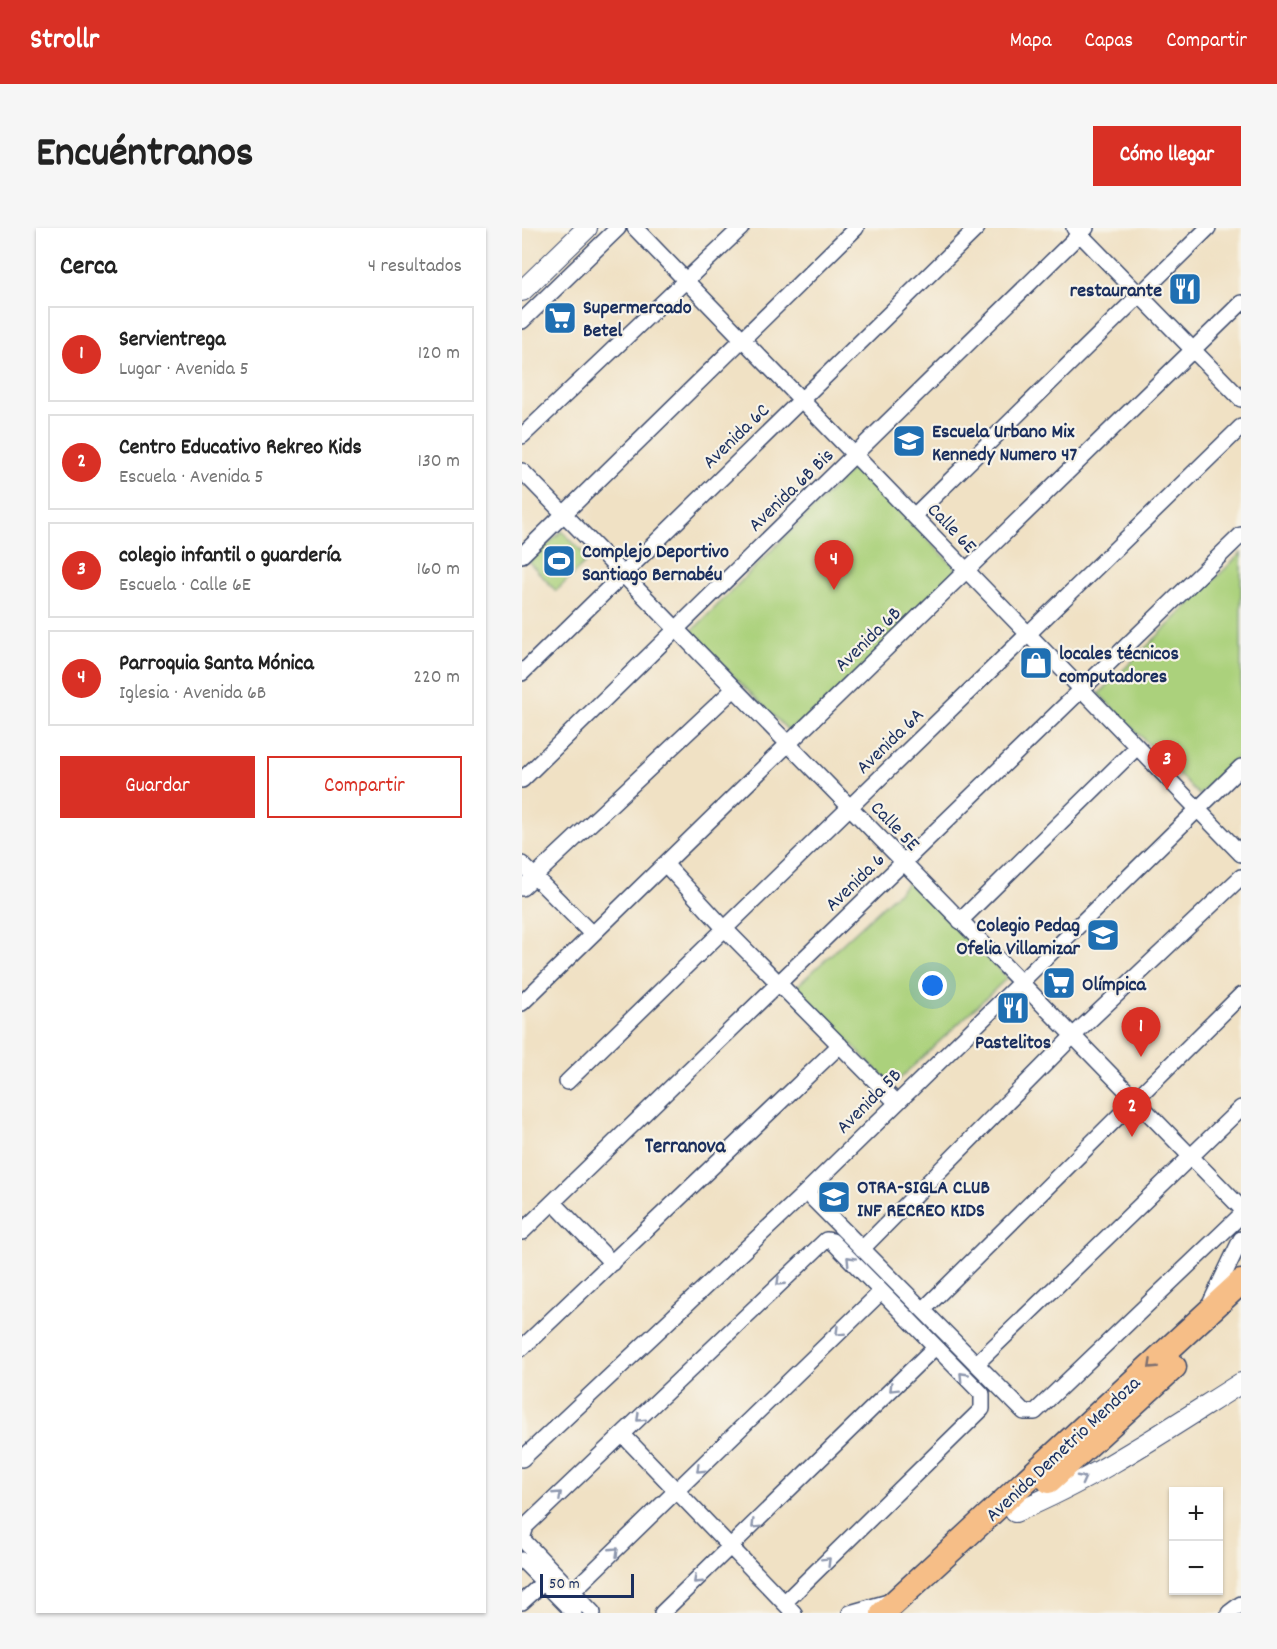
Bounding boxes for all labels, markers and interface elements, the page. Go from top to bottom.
text: Strollr [30,22,99,62]
text: Mapa [1010,27,1052,57]
text: Capas [1085,27,1133,57]
text: Compartir [1166,27,1247,57]
text: Encuéntranos [36,126,254,186]
button: Cómo llegar [1093,126,1241,186]
text: Cerca [60,249,117,286]
text: 4 resultados [368,253,462,281]
restaurant icon: restaurante [1167,271,1203,307]
place label: restaurante [1070,278,1162,306]
place label: Supermercado Betel [583,295,692,346]
supermarket icon: Supermercado Betel [542,300,578,336]
text: Servientrega [119,325,226,356]
text: 1 [79,340,84,368]
text: 120 m [418,340,460,368]
text: Lugar · Avenida 5 [119,356,249,384]
street label: Avenida 6C [697,398,777,476]
place label: Escuela Urbano Mix Kennedy Numero 47 [932,419,1078,470]
school or university icon: Escuela Urbano Mix Kennedy Numero 47 [891,423,927,459]
text: Centro Educativo Rekreo Kids [119,433,362,464]
street label: Avenida 6B Bis [743,443,841,539]
text: 2 [77,448,86,476]
text: 130 m [418,448,460,476]
text: Escuela · Avenida 5 [119,464,263,492]
street label: Calle 6E [920,497,982,561]
place label: Complejo Deportivo Santiago Bernabéu [582,539,729,590]
pin: 4 [814,540,854,590]
text: colegio infantil o guardería [119,541,341,572]
sports icon: Complejo Deportivo Santiago Bernabéu [541,543,577,579]
text: 3 [77,556,86,584]
text: 160 m [417,556,460,584]
text: Escuela · Calle 6E [119,572,251,600]
street label: Avenida 6B [829,601,909,679]
place label: locales técnicos computadores [1059,641,1179,692]
shop icon: locales técnicos computadores [1018,645,1054,681]
text: Parroquia Santa Mónica [119,649,314,680]
text: 4 [77,664,86,692]
text: 220 m [413,664,460,692]
text: Iglesia · Avenida 6B [119,680,266,708]
street label: Avenida 6A [851,703,931,782]
pin: 3 [1148,740,1186,790]
button: Guardar [60,756,255,818]
button: Compartir [267,756,462,818]
street label: Calle 5E [863,796,925,859]
street label: Avenida 6 [820,847,892,919]
place label: Colegio Pedag Ofelia Villamizar [956,913,1081,964]
school or university icon: Colegio Pedag Ofelia Villamizar [1085,917,1121,953]
supermarket icon: Olímpica [1041,965,1077,1001]
your location [918,971,947,1000]
place label: Olímpica [1082,972,1147,1000]
restaurant icon: Pastelitos [995,990,1031,1026]
pin: 1 [1122,1008,1160,1057]
place label: Pastelitos [975,1030,1051,1058]
street label: Avenida 5B [831,1063,909,1141]
pin: 2 [1112,1088,1152,1137]
district label: Terranova [645,1133,727,1163]
place label: OTRA-SIGLA CLUB INF RECREO KIDS [857,1175,990,1226]
school or university icon: OTRA-SIGLA CLUB INF RECREO KIDS [816,1179,852,1215]
one-way arrow [846,1256,857,1266]
one-way arrow [776,1275,787,1286]
one-way arrow [836,1325,847,1336]
one-way arrow [1148,1358,1159,1369]
street label: Avenida Demetrio Mendoza [980,1370,1148,1530]
one-way arrow [960,1372,971,1383]
one-way arrow [890,1380,901,1391]
one-way arrow [637,1411,648,1422]
one-way arrow [696,1461,707,1472]
one-way arrow [1076,1475,1087,1486]
map controls [1169,1487,1223,1595]
button: + [1169,1487,1223,1541]
one-way arrow [551,1492,562,1503]
one-way arrow [751,1518,761,1529]
button: − [1169,1541,1223,1595]
one-way arrow [608,1547,619,1558]
one-way arrow [821,1557,831,1568]
scale bar [540,1571,634,1598]
text: 50 m [549,1573,580,1596]
one-way arrow [694,1573,704,1584]

